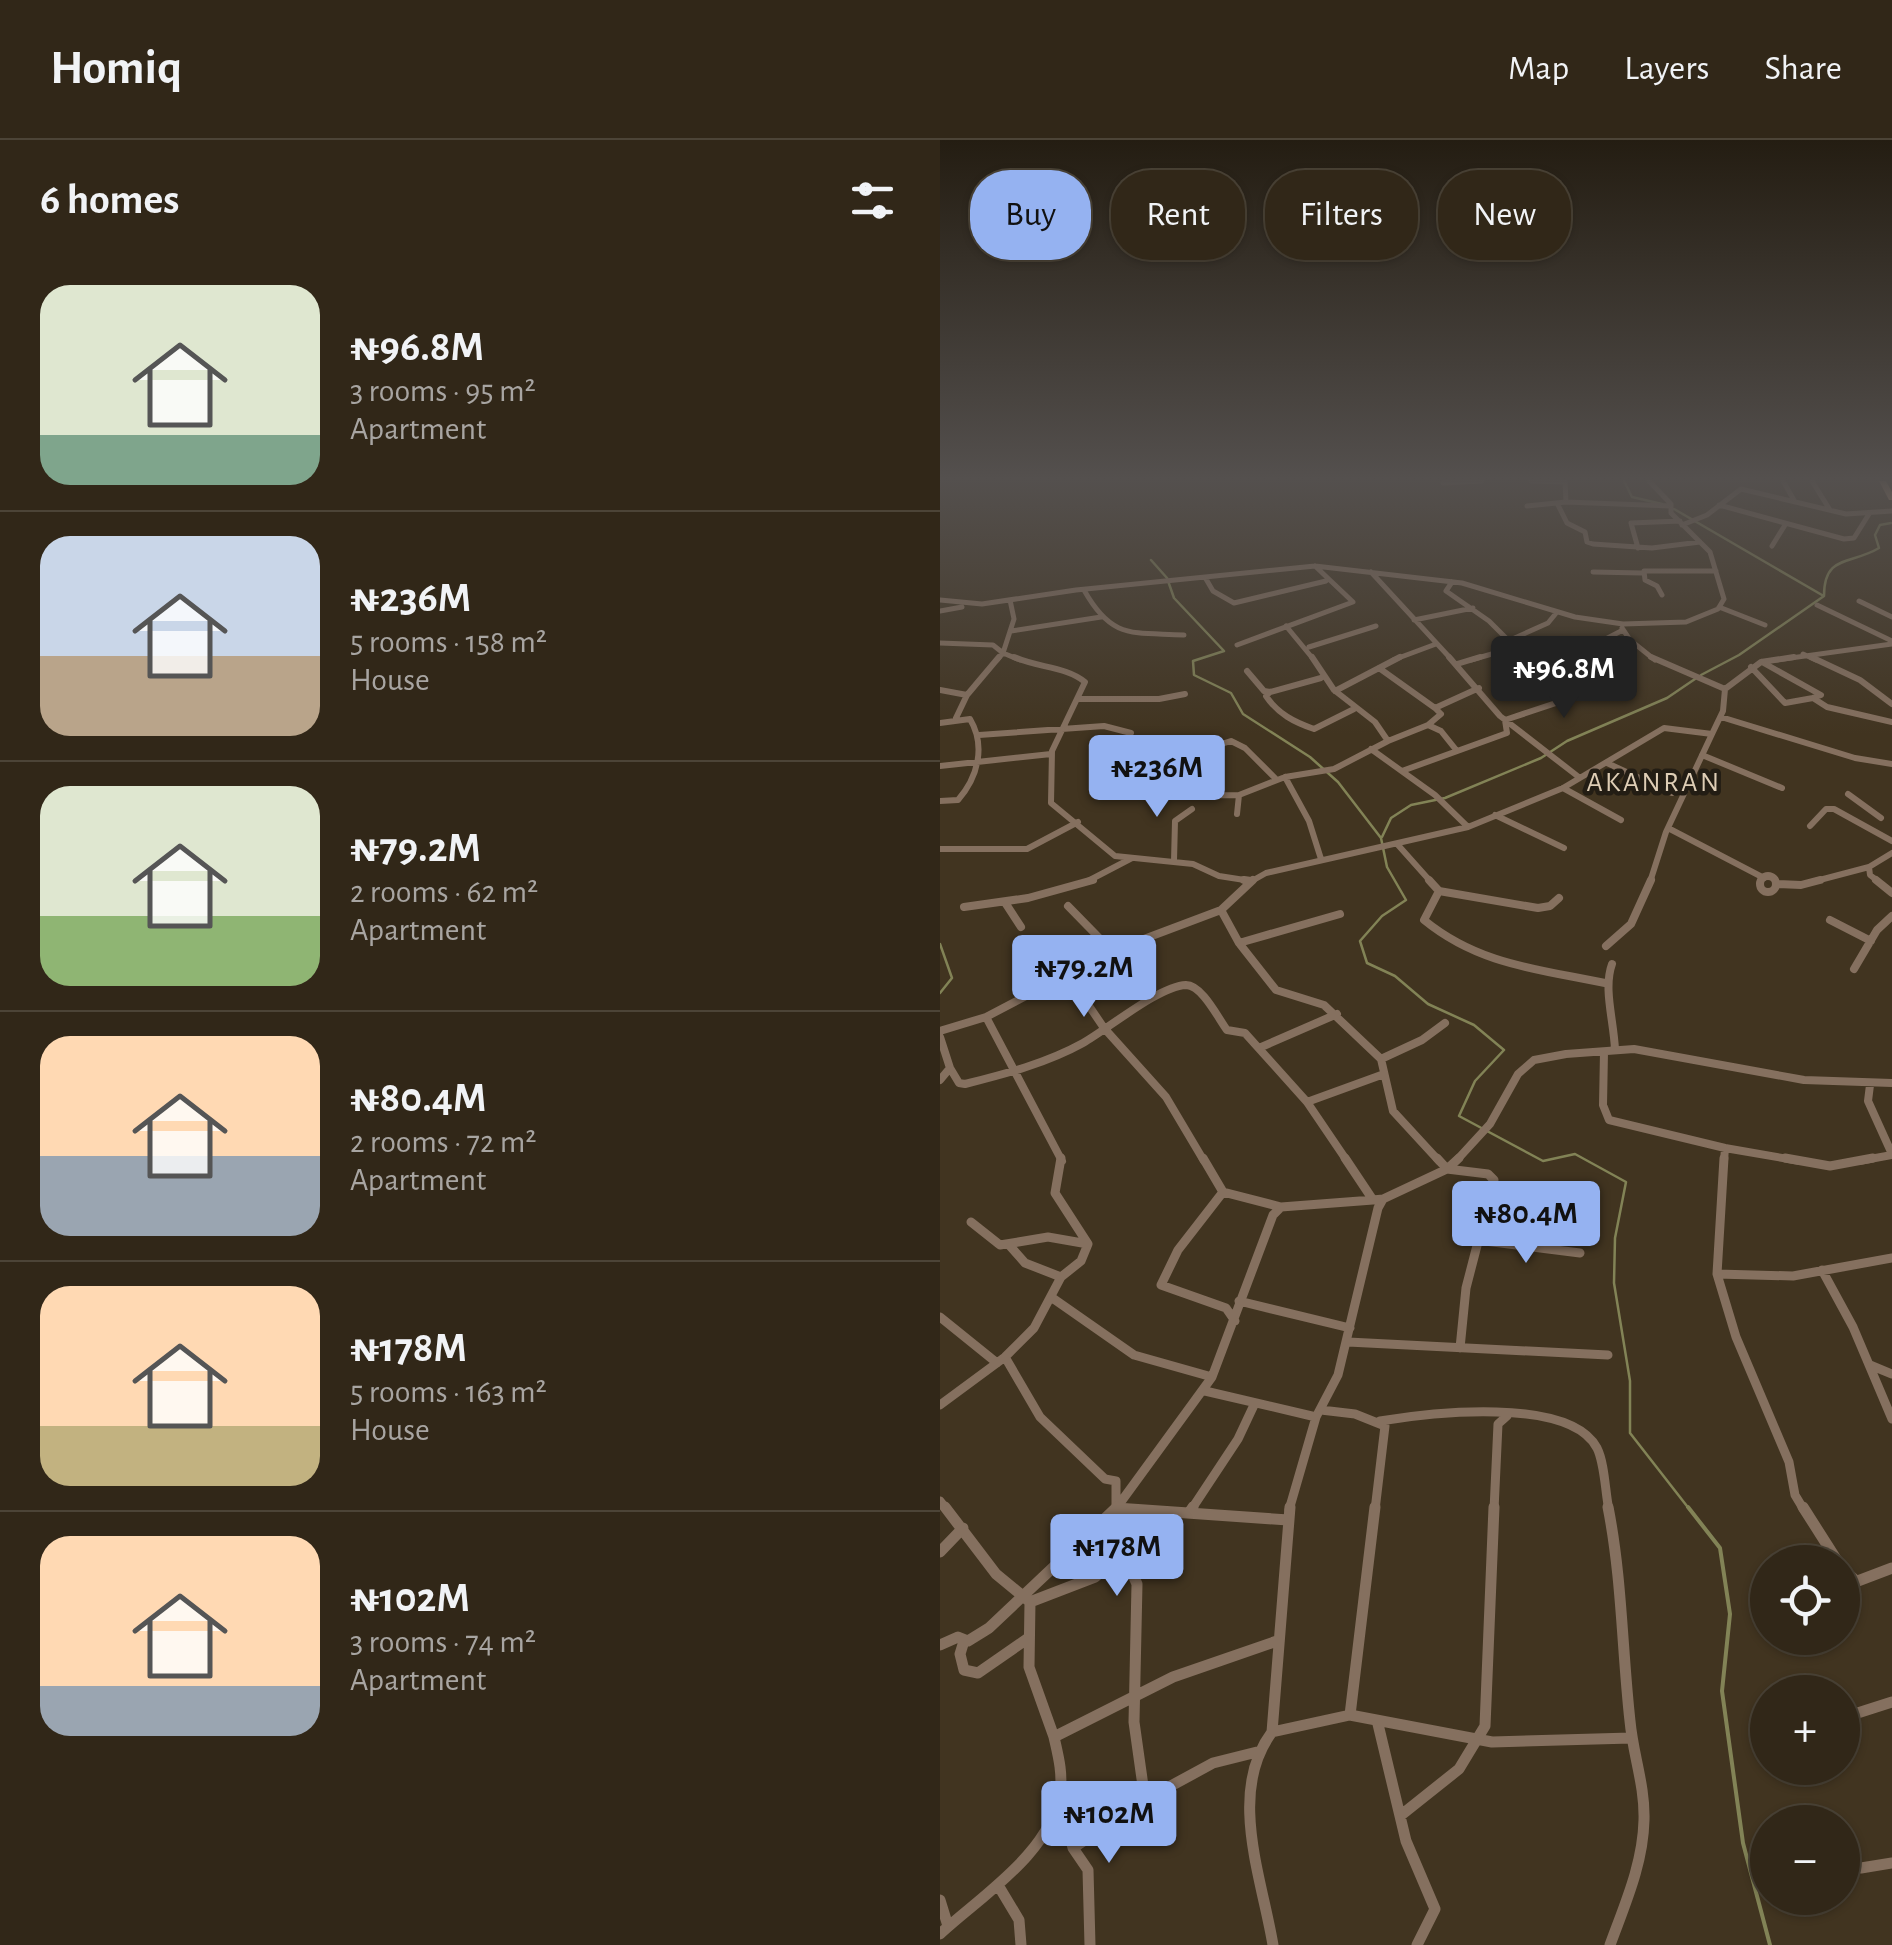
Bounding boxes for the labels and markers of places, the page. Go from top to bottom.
pin: ₦96.8M [1483,636,1645,721]
pin: ₦236M [1087,735,1227,820]
pin: ₦79.2M [1003,935,1165,1020]
pin: ₦80.4M [1445,1181,1607,1266]
pin: ₦178M [1047,1514,1187,1599]
pin: ₦102M [1039,1781,1179,1866]

